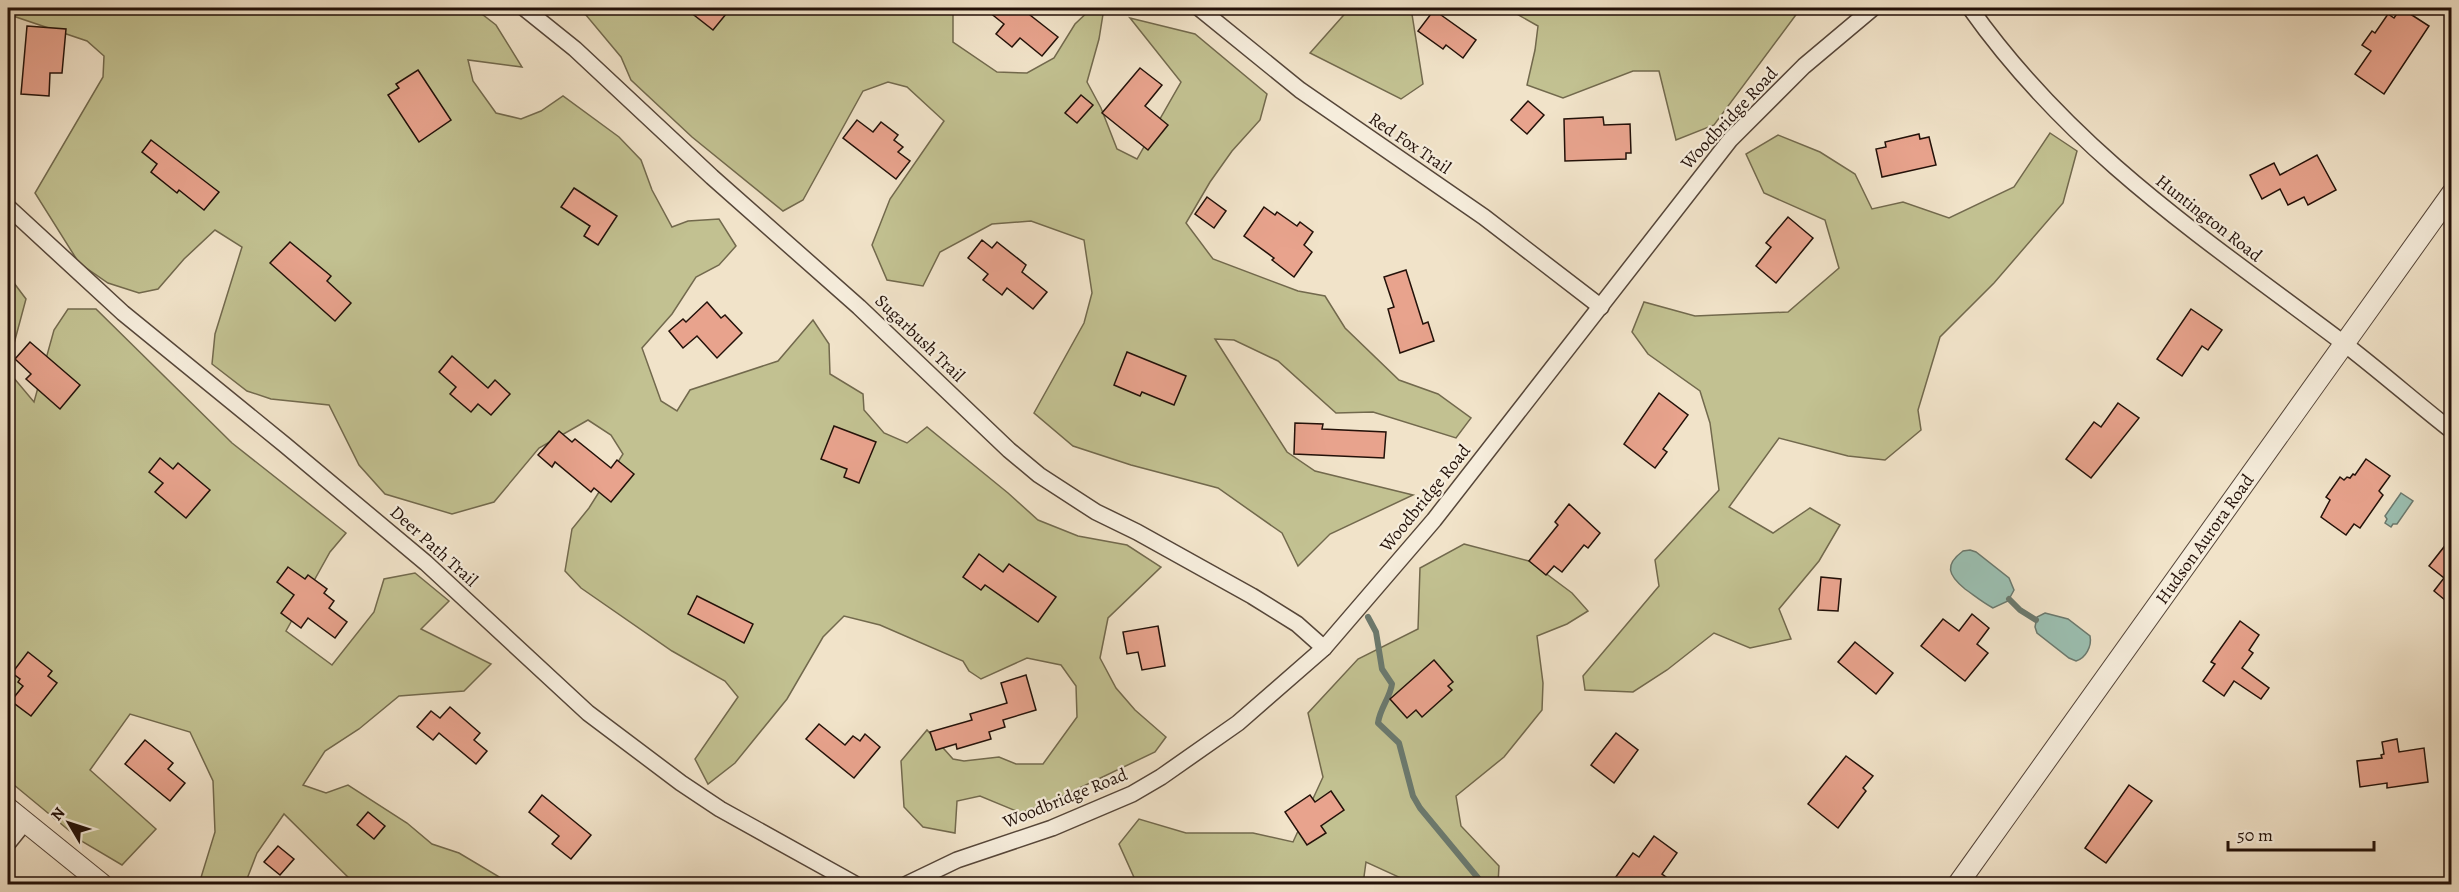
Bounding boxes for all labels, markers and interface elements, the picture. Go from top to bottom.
street label: Woodbridge Road [1675,61,1783,175]
street label: Red Fox Trail [1364,107,1456,180]
street label: Huntington Road [2151,169,2267,267]
street label: Sugarbush Trail [870,289,971,388]
street label: Woodbridge Road [1374,439,1476,558]
street label: Hudson Aurora Road [2150,469,2259,609]
street label: Deer Path Trail [385,500,483,592]
street label: Woodbridge Road [998,762,1131,834]
north arrow [39,793,99,853]
text: N [46,802,71,826]
scale bar [2228,814,2374,852]
text: 50 m [2237,823,2273,847]

